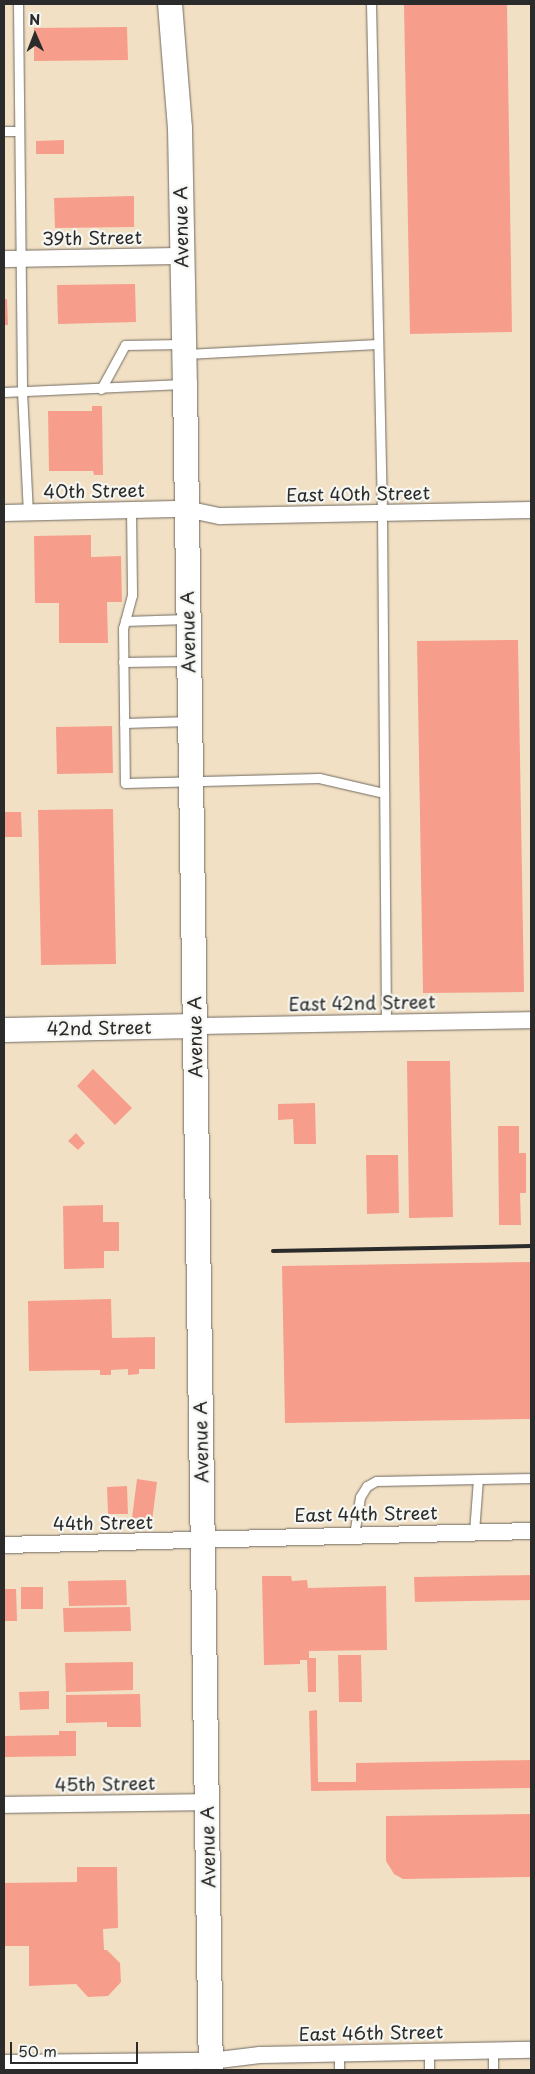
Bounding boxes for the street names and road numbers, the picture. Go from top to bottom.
street label: Avenue A [169,186,193,268]
street label: 39th Street [42,226,142,250]
street label: 40th Street [43,479,145,503]
street label: East 40th Street [285,482,431,506]
street label: Avenue A [176,591,200,673]
street label: East 42nd Street [288,991,436,1015]
street label: Avenue A [183,996,207,1078]
street label: 42nd Street [46,1016,152,1040]
street label: Avenue A [189,1401,213,1483]
street label: East 44th Street [294,1502,438,1526]
street label: 44th Street [52,1511,154,1535]
street label: 45th Street [55,1772,155,1796]
street label: Avenue A [196,1806,220,1888]
street label: East 46th Street [298,2021,444,2045]

